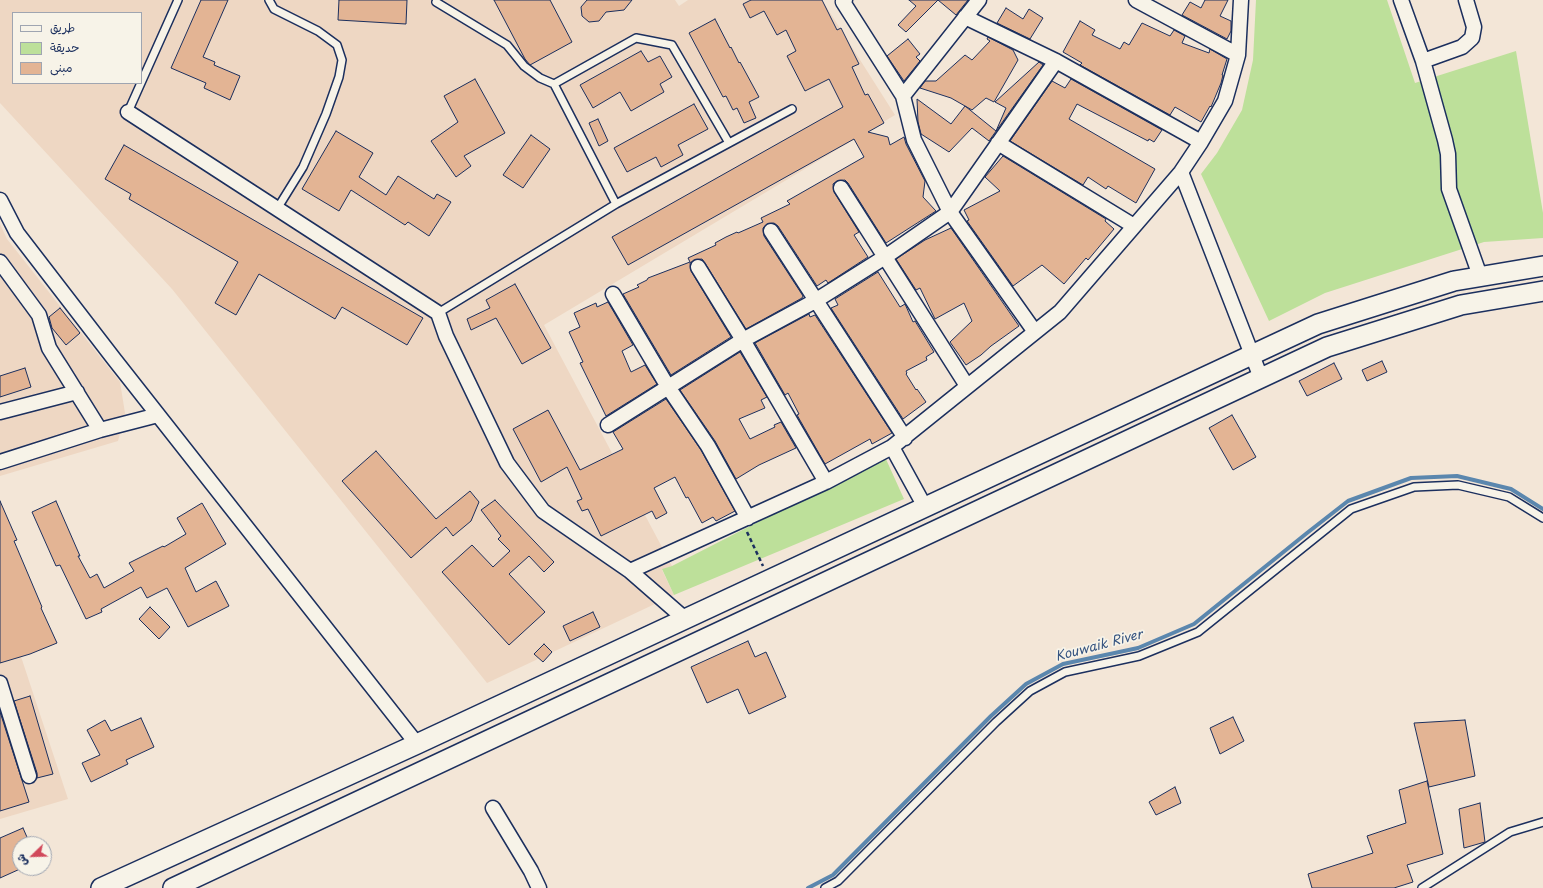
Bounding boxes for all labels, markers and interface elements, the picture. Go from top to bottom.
legend [12,12,142,84]
text: طريق [50,18,75,36]
text: حديقة [50,38,79,56]
text: مبنى [50,58,73,76]
water label: Kouwaik River [1054,627,1144,665]
north arrow [12,836,52,876]
text: ش [11,852,32,869]

